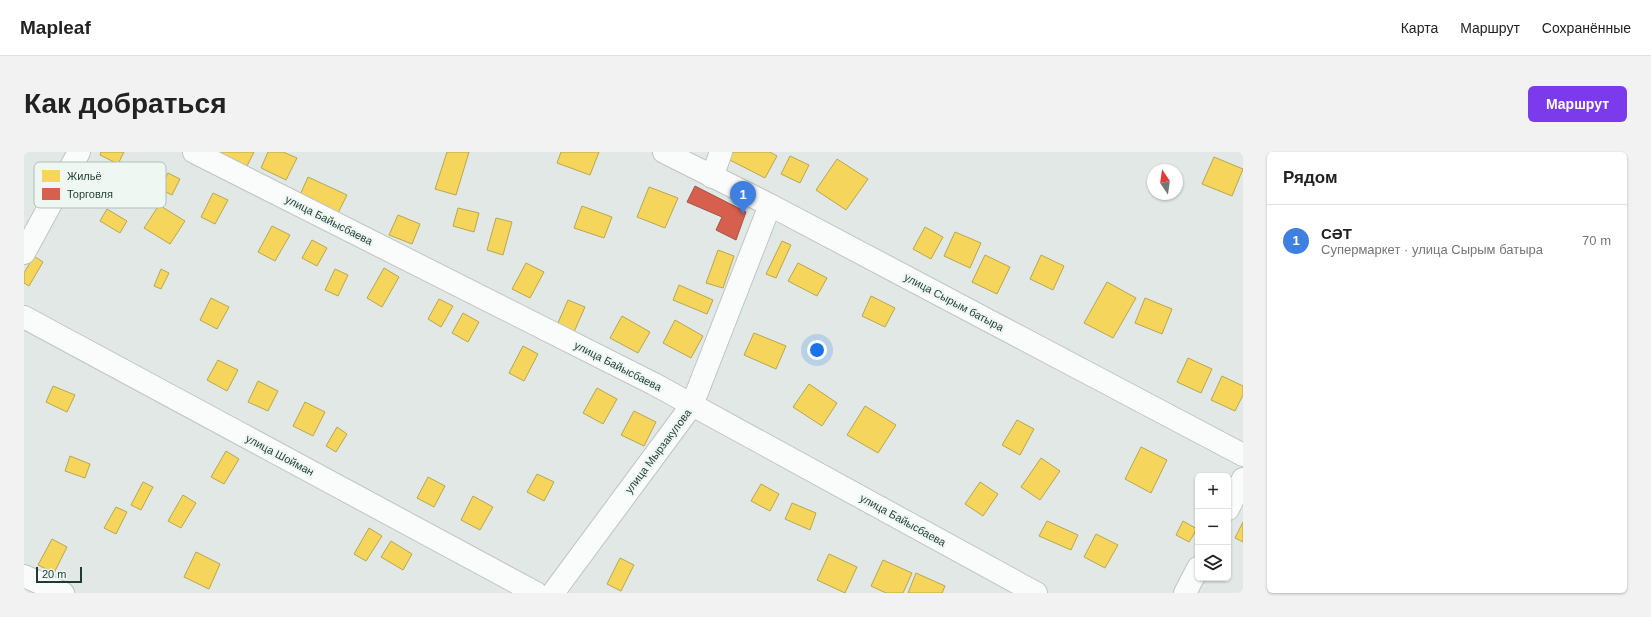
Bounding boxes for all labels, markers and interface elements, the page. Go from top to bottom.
text: Mapleaf [20,17,91,38]
text: Карта [1401,20,1438,36]
text: Маршрут [1460,20,1520,36]
text: Сохранённые [1542,20,1631,36]
button: Маршрут [1528,86,1627,122]
text: Как добраться [24,88,226,119]
legend [34,162,166,208]
north arrow [1147,164,1183,200]
text: Рядом [1283,168,1338,187]
text: Жильё [67,170,102,182]
pin: 1 [730,181,756,214]
text: Торговля [67,188,113,200]
street label: улица Байысбаева [283,193,375,248]
text: СƏТ [1321,225,1352,242]
text: 1 [1292,233,1300,248]
text: 70 m [1582,233,1611,248]
text: Супермаркет · улица Сырым батыра [1321,242,1543,257]
street label: улица Сырым батыра [902,271,1007,334]
street label: улица Байысбаева [572,339,664,394]
your location [807,340,827,360]
street label: улица Мырзакулова [622,406,694,495]
street label: улица Шойман [244,432,316,478]
map controls [1195,473,1231,581]
button: + [1195,473,1231,509]
street label: улица Байысбаева [858,491,949,549]
button: − [1195,509,1231,545]
button: layers [1195,545,1231,581]
scale bar [36,565,82,584]
text: 20 m [42,568,66,580]

